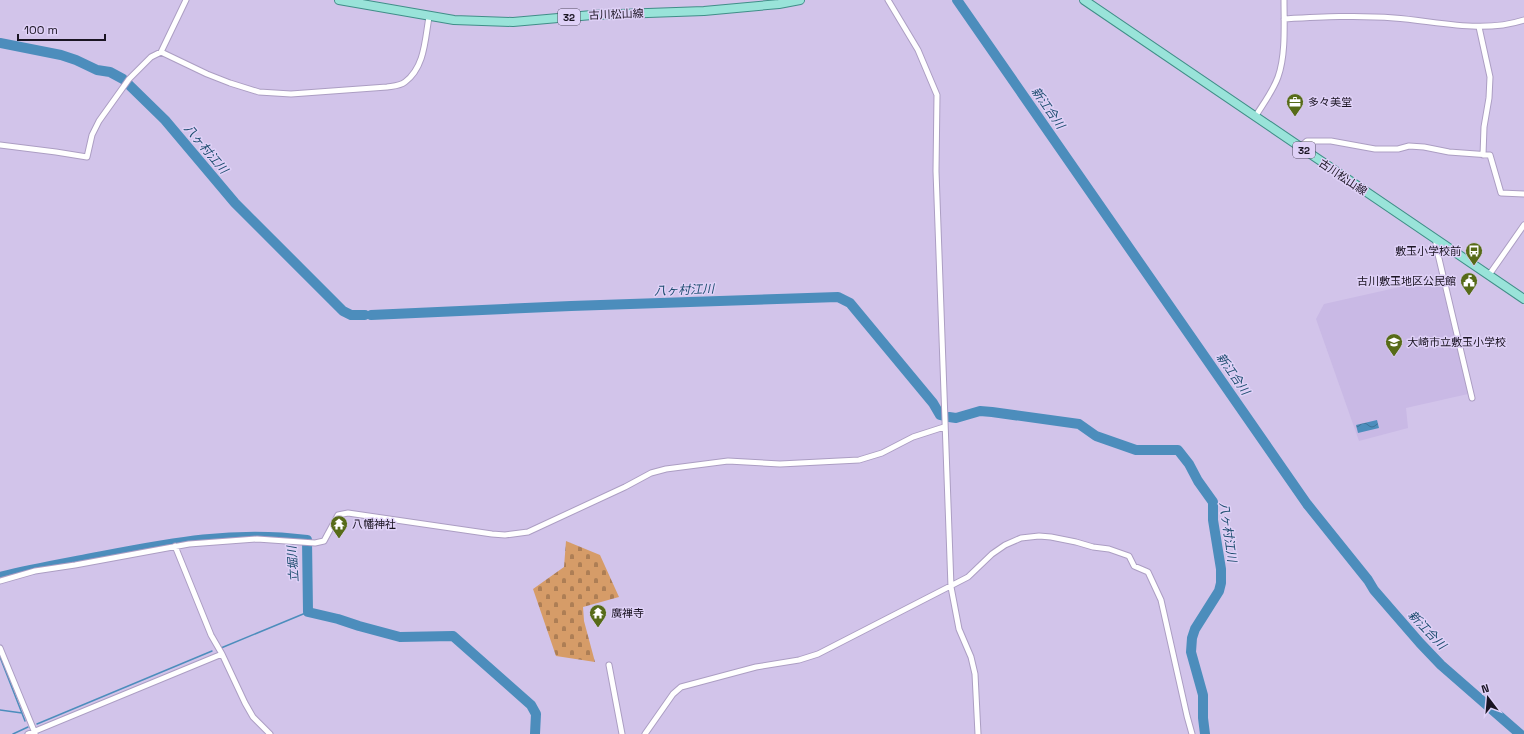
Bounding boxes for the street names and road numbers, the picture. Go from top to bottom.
street label: 古川松山線 [588,6,644,22]
road number: 32 [558,9,580,25]
road number: 32 [1293,142,1315,158]
street label: 古川松山線 [1316,156,1370,198]

